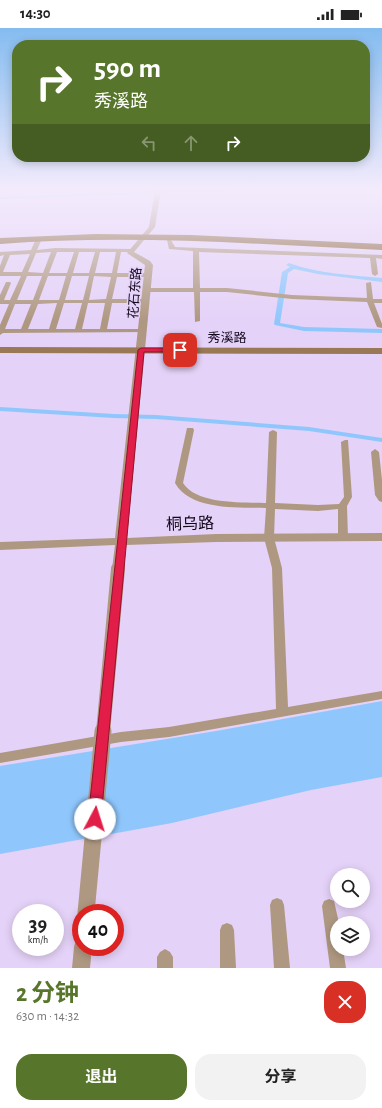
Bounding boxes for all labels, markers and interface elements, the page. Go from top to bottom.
text: 14:30 [20,6,51,21]
text: 590 m [94,55,161,83]
icon: right [28,56,80,108]
text: 秀溪路 [94,93,148,111]
icon: left [138,132,160,154]
icon: ahead [180,132,202,154]
icon: right [222,132,244,154]
street label: 花石东路 [126,267,144,320]
street label: 秀溪路 [207,331,247,345]
pin [163,333,197,367]
icon: arrive [169,339,191,361]
street label: 桐乌路 [166,514,214,533]
position arrow [74,798,116,840]
map controls [330,868,370,956]
button: search [330,868,370,908]
speed limit sign: 40 [72,904,124,956]
text: 39 [29,915,47,935]
button: layers [330,916,370,956]
text: km/h [28,935,48,945]
button: close [324,981,366,1023]
text: 2 分钟 [16,982,79,1006]
text: 630 m · 14:32 [16,1010,79,1023]
button: 退出 [16,1054,187,1100]
button: 分享 [195,1054,366,1100]

